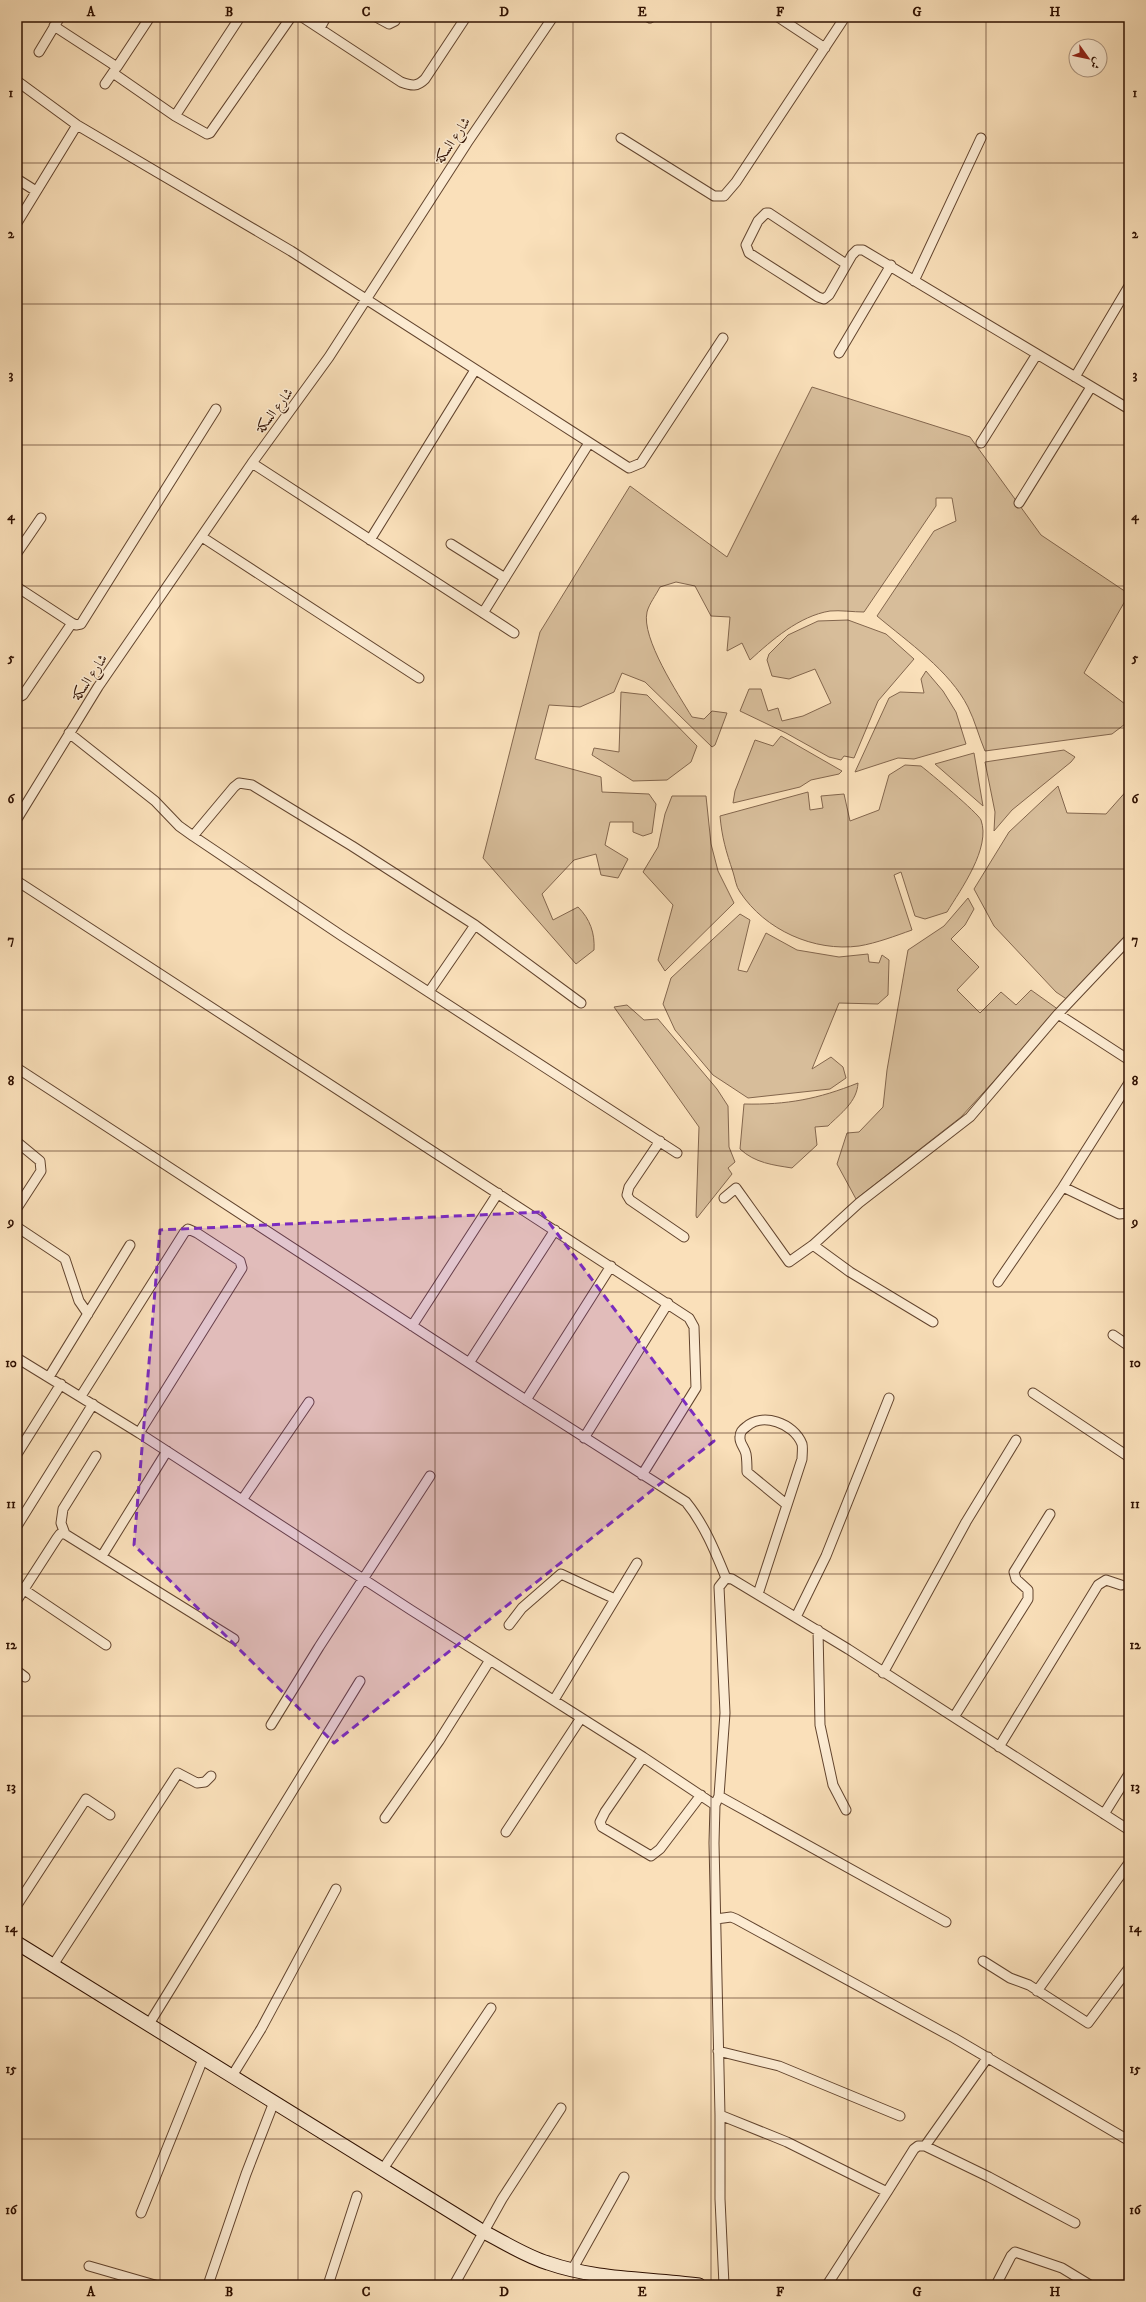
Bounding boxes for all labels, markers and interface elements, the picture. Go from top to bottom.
text: A [86,4,96,20]
text: B [225,4,233,20]
text: C [362,4,371,20]
text: D [499,4,509,20]
text: E [637,4,647,20]
text: F [776,4,785,20]
text: G [912,4,922,20]
text: H [1050,4,1061,20]
north arrow [1068,38,1108,78]
text: ش [1087,55,1104,71]
text: 1 [9,85,14,101]
text: 1 [1133,85,1138,101]
street label: شارع السكة [430,114,476,169]
text: 2 [8,226,15,242]
text: 2 [1132,226,1139,242]
text: 3 [9,367,14,383]
text: 3 [1133,367,1138,383]
street label: شارع السكة [251,384,299,439]
text: 4 [6,508,15,525]
text: 4 [1130,508,1139,525]
text: 5 [7,650,15,666]
text: 5 [1131,650,1139,666]
street label: شارع السكة [67,651,113,706]
text: 6 [8,791,16,807]
text: 6 [1132,791,1140,807]
text: 7 [8,932,15,948]
text: 7 [1132,932,1139,948]
text: 8 [8,1073,15,1089]
text: 8 [1132,1073,1139,1089]
text: 9 [7,1214,14,1230]
text: 9 [1131,1214,1138,1230]
text: 10 [5,1355,17,1371]
text: 10 [1129,1355,1141,1371]
text: 11 [6,1496,16,1512]
text: 11 [1130,1496,1140,1512]
text: 12 [5,1637,17,1653]
text: 12 [1129,1637,1141,1653]
text: 13 [6,1779,16,1795]
text: 13 [1130,1779,1140,1795]
text: 14 [5,1920,18,1937]
text: 14 [1129,1920,1142,1937]
text: 15 [5,2061,17,2077]
text: 15 [1129,2061,1141,2077]
text: 16 [5,2202,18,2218]
text: 16 [1129,2202,1142,2218]
text: A [86,2284,96,2300]
text: B [225,2284,233,2300]
text: C [362,2284,371,2300]
text: D [499,2284,509,2300]
text: E [637,2284,647,2300]
text: F [776,2284,785,2300]
text: G [912,2284,922,2300]
text: H [1050,2284,1061,2300]

